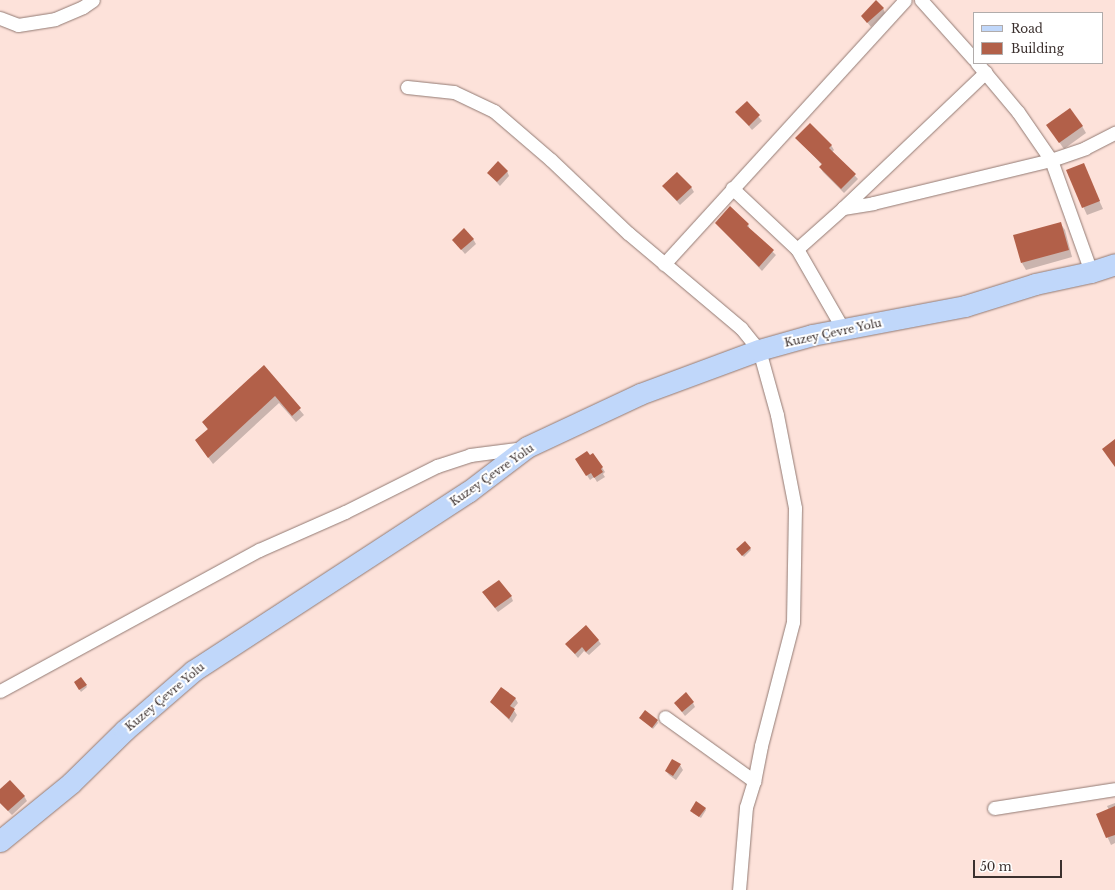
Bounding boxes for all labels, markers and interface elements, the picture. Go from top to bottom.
legend [973,12,1103,64]
text: Road [1011,21,1043,36]
text: Building [1011,41,1064,56]
street label: Kuzey Çevre Yolu [783,316,883,350]
street label: Kuzey Çevre Yolu [447,441,537,509]
street label: Kuzey Çevre Yolu [123,660,207,734]
scale bar [975,852,1064,878]
text: 50 m [980,859,1012,874]

